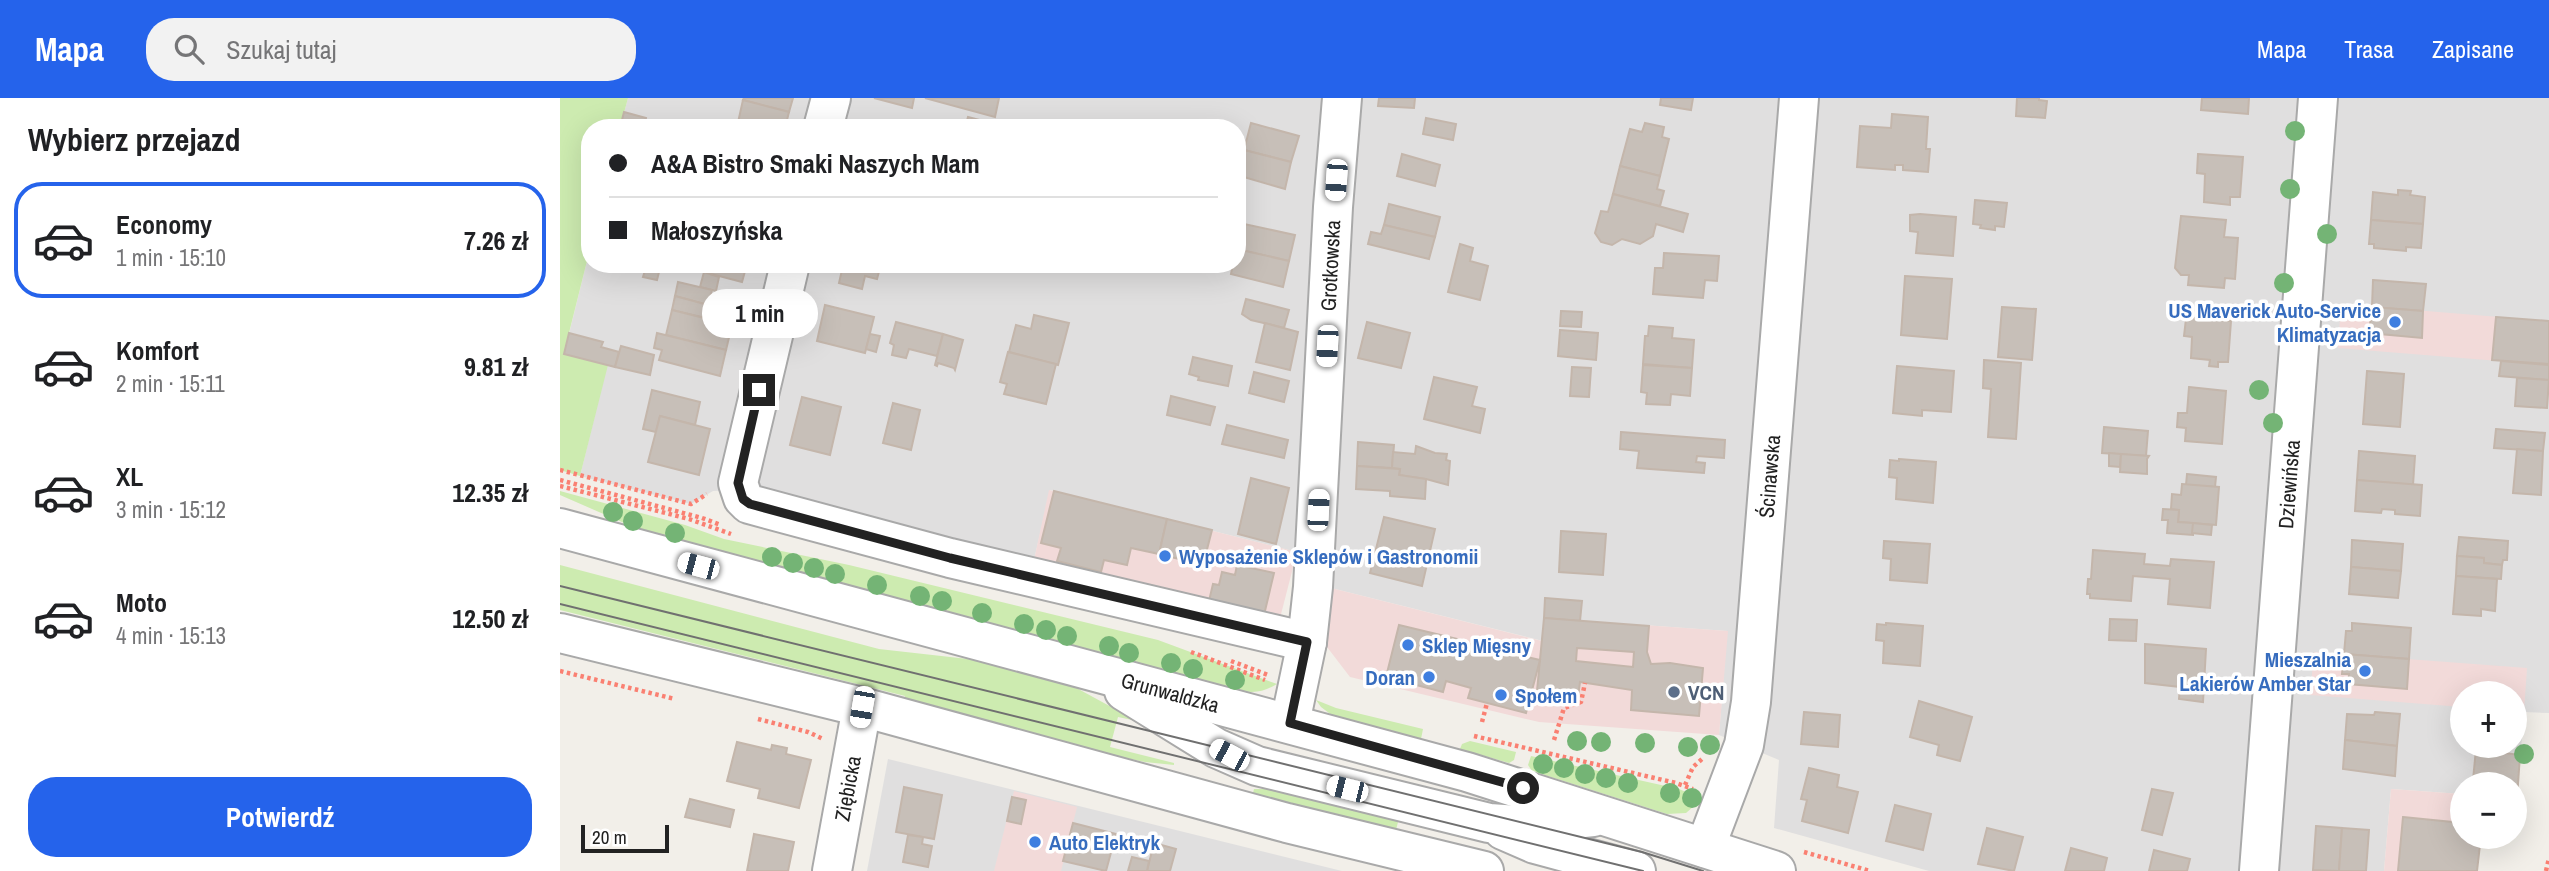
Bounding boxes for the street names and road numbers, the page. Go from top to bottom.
street label: Grotkowska [1313,219,1347,312]
street label: Ścinawska [1751,433,1787,519]
street label: Dziewińska [2271,438,2306,530]
street label: Grunwaldzka [1118,665,1223,719]
street label: Ziębicka [827,753,867,823]

